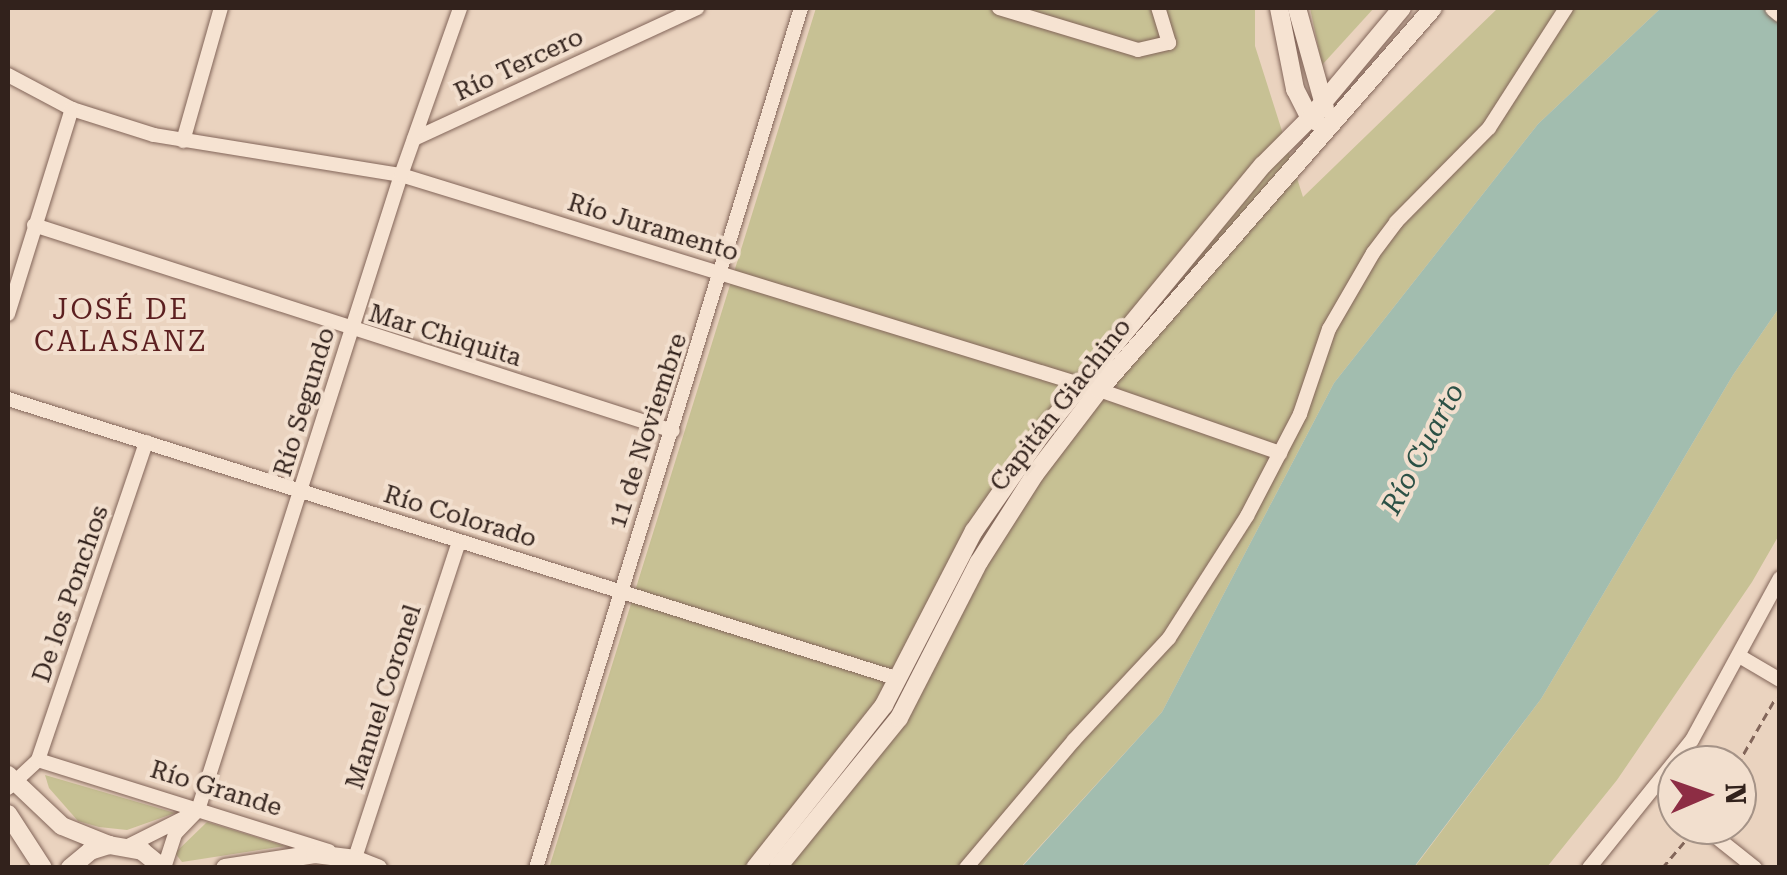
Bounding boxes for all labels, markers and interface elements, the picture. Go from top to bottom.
street label: Río Tercero [450,22,588,108]
street label: Río Juramento [564,188,742,268]
district label: JOSÉ DE CALASANZ [34,293,208,359]
street label: Mar Chiquita [365,299,525,373]
street label: Capitán Giachino [984,313,1138,497]
street label: Río Segundo [268,324,342,480]
street label: 11 de Noviembre [602,330,694,532]
water label: Río Cuarto [1374,378,1472,520]
street label: Río Colorado [380,480,540,554]
street label: De los Ponchos [27,502,115,686]
street label: Manuel Coronel [340,601,428,793]
north arrow [1657,745,1757,845]
street label: Río Grande [147,755,285,823]
text: N [1719,783,1752,805]

